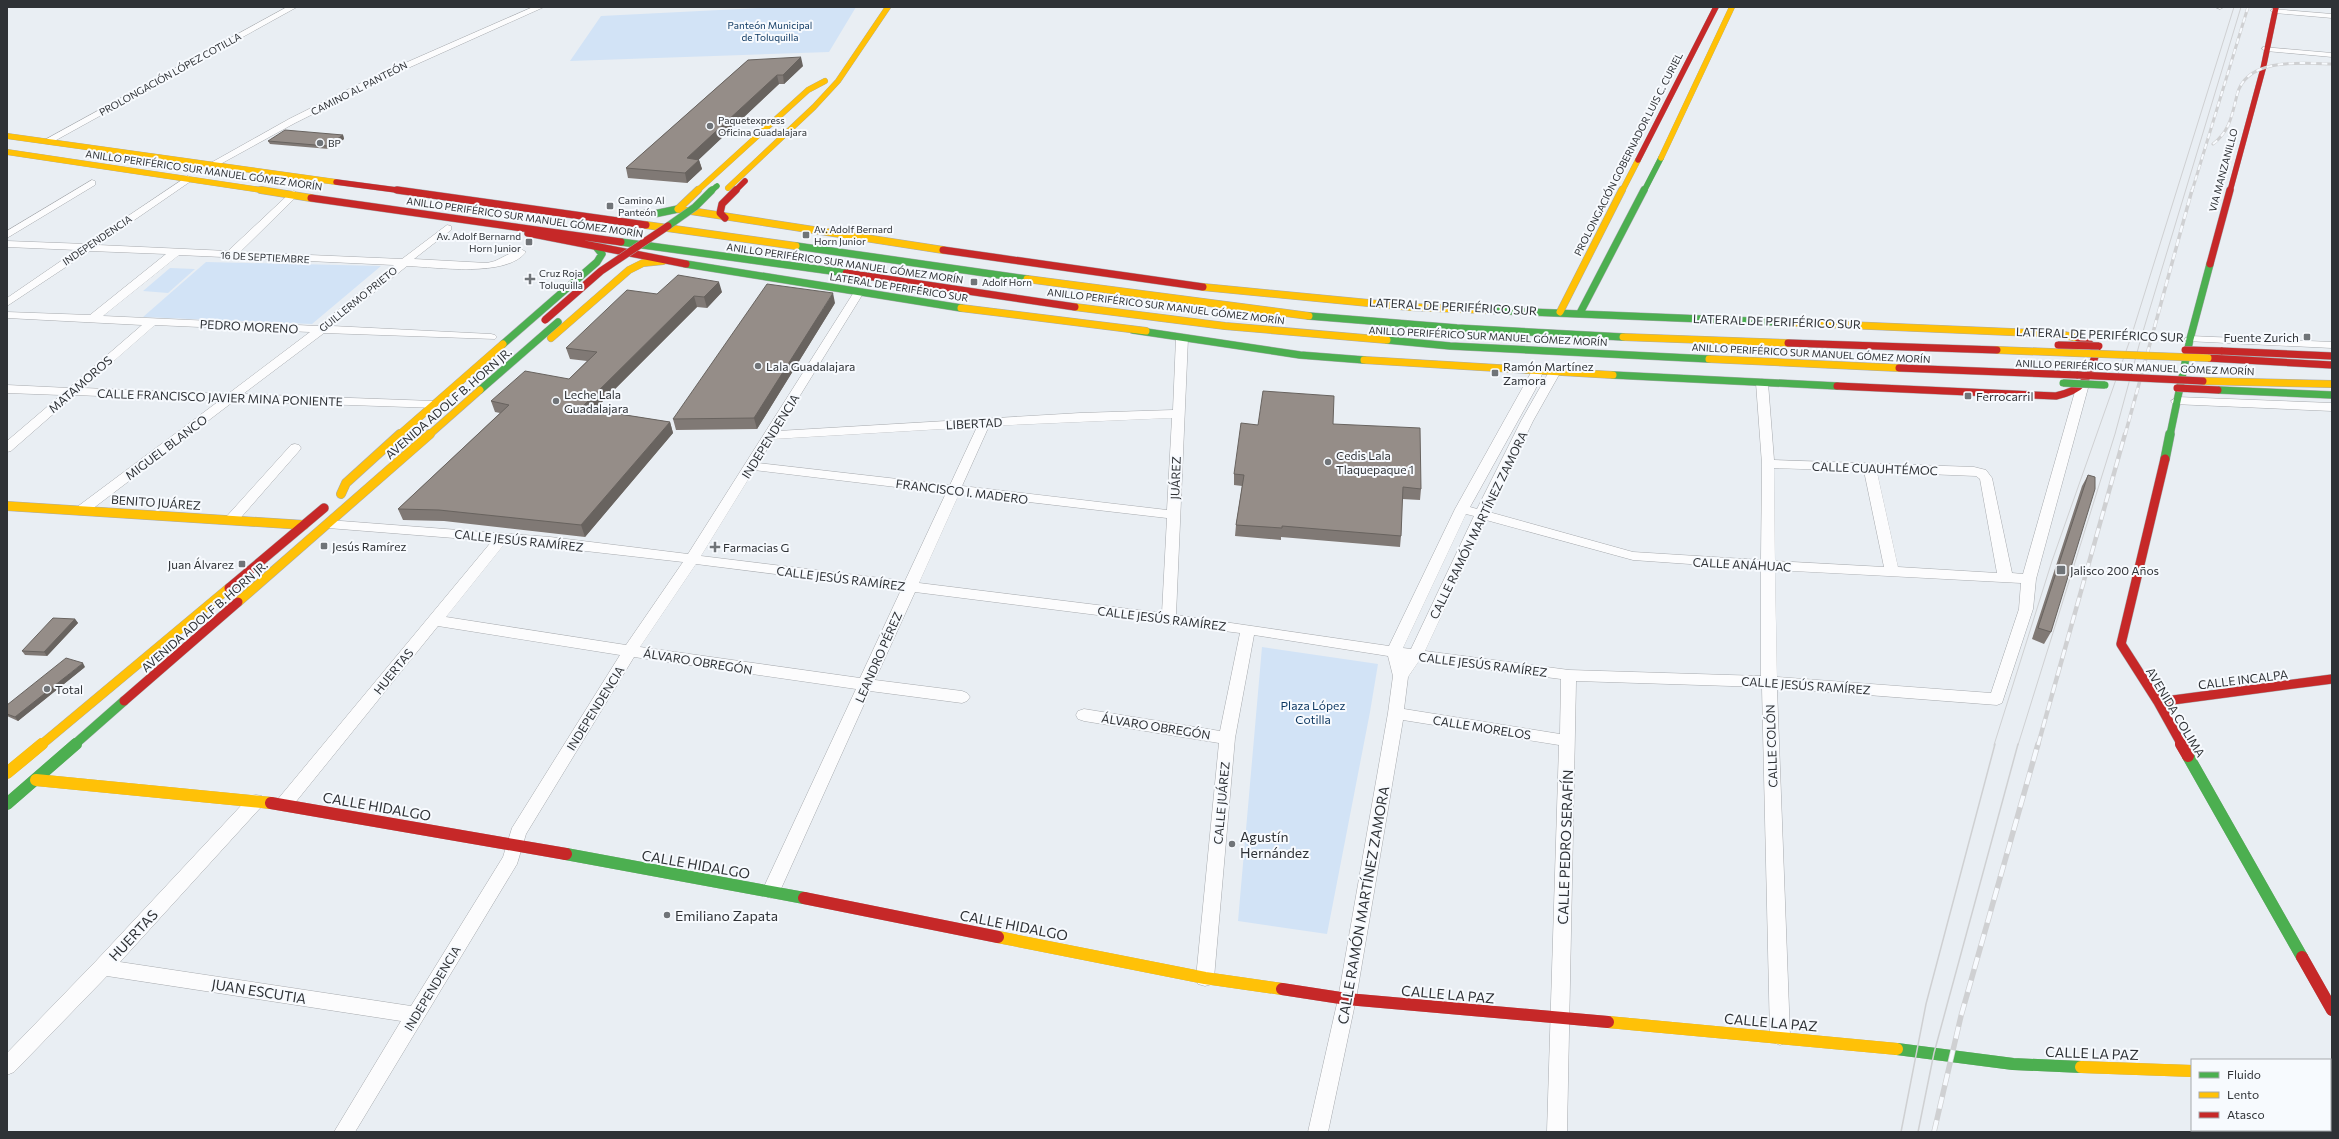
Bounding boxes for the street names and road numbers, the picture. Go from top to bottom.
street label: PROLONGACIÓN LÓPEZ COTILLA [97,30,243,118]
street label: PROLONGACIÓN GOBERNADOR LUIS C. CURIEL [1571,50,1685,258]
street label: CAMINO AL PANTEÓN [309,58,409,118]
street label: VIA MANZANILLO [2206,127,2240,213]
street label: ANILLO PERIFÉRICO SUR MANUEL GÓMEZ MORÍN [85,147,323,193]
street label: ANILLO PERIFÉRICO SUR MANUEL GÓMEZ MORÍN [406,194,644,240]
street label: INDEPENDENCIA [60,212,134,268]
street label: ANILLO PERIFÉRICO SUR MANUEL GÓMEZ MORÍN [726,240,964,286]
street label: 16 DE SEPTIEMBRE [220,249,310,265]
street label: GUILLERMO PRIETO [317,264,399,334]
street label: LATERAL DE PERIFÉRICO SUR [829,270,969,304]
street label: ANILLO PERIFÉRICO SUR MANUEL GÓMEZ MORÍN [1047,285,1285,327]
street label: LATERAL DE PERIFÉRICO SUR [1369,295,1537,317]
street label: LATERAL DE PERIFÉRICO SUR [1693,311,1861,331]
street label: PEDRO MORENO [199,316,299,336]
street label: ANILLO PERIFÉRICO SUR MANUEL GÓMEZ MORÍN [1368,324,1608,348]
street label: LATERAL DE PERIFÉRICO SUR [2016,324,2184,344]
street label: ANILLO PERIFÉRICO SUR MANUEL GÓMEZ MORÍN [1691,341,1931,365]
street label: AVENIDA ADOLF B. HORN JR. [382,344,515,462]
street label: MATAMOROS [45,353,115,415]
street label: ANILLO PERIFÉRICO SUR MANUEL GÓMEZ MORÍN [2015,357,2255,377]
street label: CALLE FRANCISCO JAVIER MINA PONIENTE [97,386,343,409]
street label: INDEPENDENCIA [738,391,802,481]
street label: MIGUEL BLANCO [122,412,210,482]
street label: LIBERTAD [945,415,1003,431]
street label: CALLE RAMÓN MARTÍNEZ ZAMORA [1426,429,1530,621]
street label: JUÁREZ [1167,456,1184,500]
street label: CALLE CUAUHTÉMOC [1812,459,1938,477]
street label: FRANCISCO I. MADERO [895,476,1029,506]
street label: BENITO JUÁREZ [111,492,201,513]
street label: CALLE JESÚS RAMÍREZ [454,526,584,555]
street label: CALLE ANÁHUAC [1692,554,1792,574]
street label: AVENIDA ADOLF B. HORN JR. [138,557,271,675]
street label: CALLE JESÚS RAMÍREZ [776,563,906,594]
street label: CALLE JESÚS RAMÍREZ [1097,603,1227,634]
street label: LEANDRO PÉREZ [852,609,904,705]
street label: HUERTAS [370,645,416,697]
street label: ÁLVARO OBREGÓN [643,645,753,677]
street label: CALLE JESÚS RAMÍREZ [1418,649,1548,680]
street label: INDEPENDENCIA [563,663,627,753]
street label: AVENIDA COLIMA [2144,665,2208,759]
street label: CALLE INCALPA [2197,667,2289,691]
street label: CALLE JESÚS RAMÍREZ [1741,673,1871,698]
street label: CALLE COLÓN [1763,704,1779,788]
street label: ÁLVARO OBREGÓN [1101,710,1211,742]
street label: CALLE MORELOS [1432,712,1532,742]
street label: CALLE JUÁREZ [1210,761,1233,845]
street label: CALLE PEDRO SERAFÍN [1554,769,1576,925]
street label: CALLE RAMÓN MARTÍNEZ ZAMORA [1334,784,1392,1026]
street label: CALLE HIDALGO [322,788,432,824]
street label: CALLE HIDALGO [641,846,751,882]
street label: HUERTAS [105,906,161,964]
street label: CALLE HIDALGO [959,906,1069,944]
street label: INDEPENDENCIA [401,943,463,1033]
street label: JUAN ESCUTIA [210,975,308,1007]
street label: CALLE LA PAZ [1401,981,1495,1007]
street label: CALLE LA PAZ [1724,1009,1818,1035]
street label: CALLE LA PAZ [2045,1043,2139,1063]

